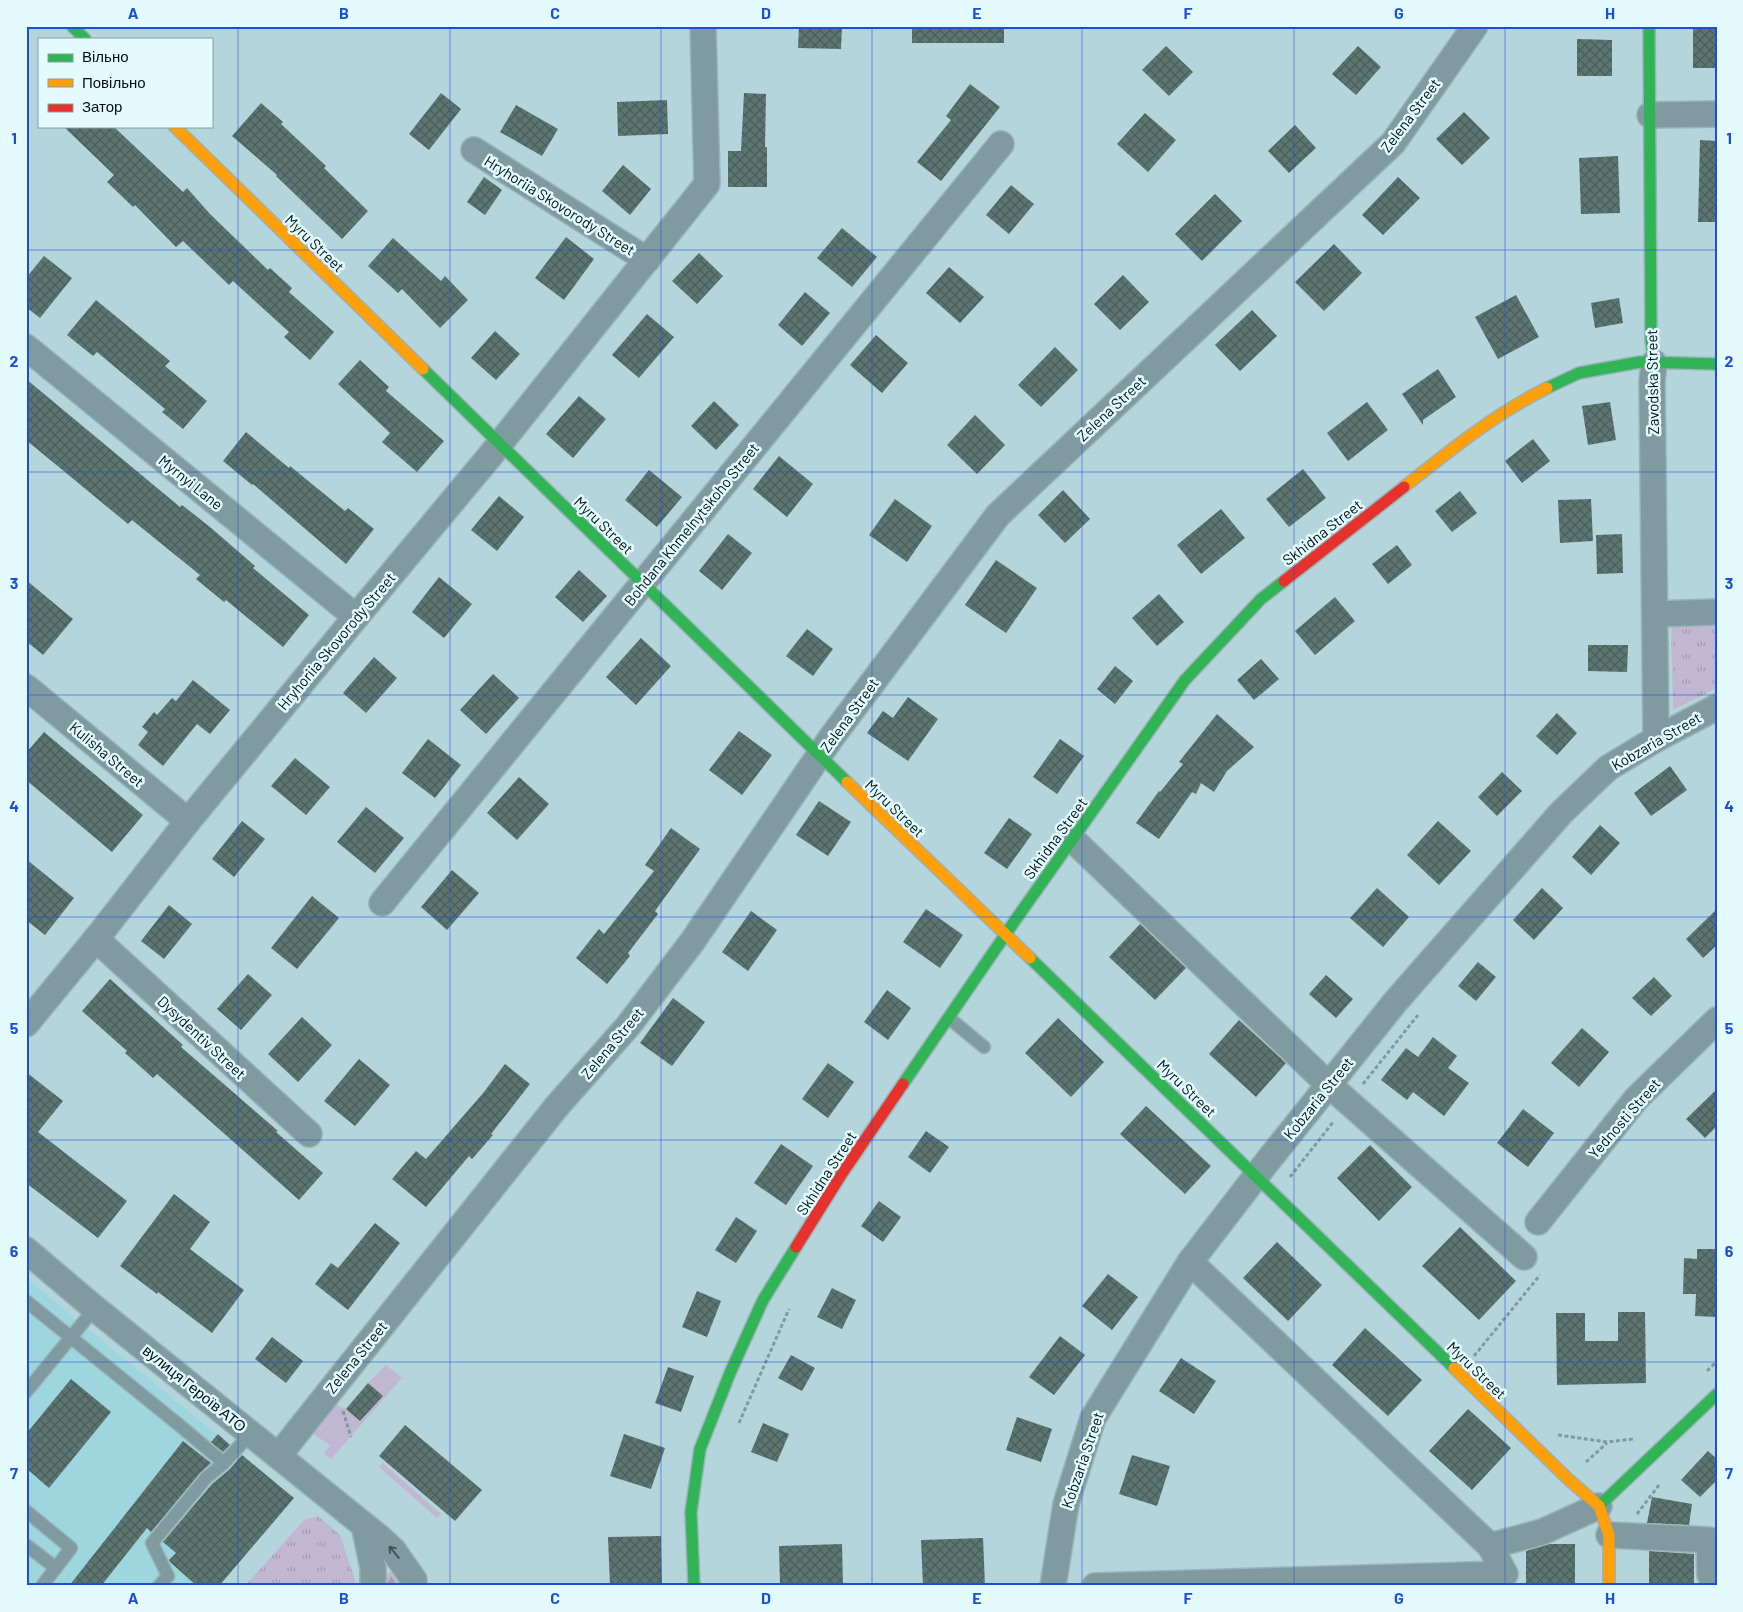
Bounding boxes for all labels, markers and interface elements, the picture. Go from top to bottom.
text: A [128,3,139,22]
text: B [339,3,349,22]
text: C [550,3,560,22]
text: D [761,3,771,22]
text: E [972,3,982,22]
text: F [1184,3,1193,22]
text: G [1394,3,1404,22]
text: H [1605,3,1615,22]
legend [38,38,212,128]
text: Вільно [82,47,129,65]
text: Повільно [82,73,146,91]
street label: Zelena Street [1377,75,1443,155]
text: Затор [82,97,122,115]
text: 1 [11,128,17,147]
text: 1 [1726,128,1732,147]
street label: Hryhoriia Skovorody Street [481,151,639,259]
street label: Myru Street [282,210,348,276]
street label: Zavodska Street [1642,329,1662,435]
text: 2 [10,351,19,370]
text: 2 [1725,351,1734,370]
street label: Zelena Street [1073,372,1149,444]
street label: Bohdana Khmelnytskoho Street [620,439,762,609]
street label: Myrnyi Lane [155,451,227,513]
street label: Myru Street [571,492,637,558]
street label: Skhidna Street [1279,495,1365,569]
street label: Hryhoriia Skovorody Street [273,569,399,713]
text: 3 [10,573,18,592]
text: 3 [1725,573,1733,592]
street label: Zelena Street [816,674,882,756]
street label: Kobzaria Street [1608,708,1704,774]
street label: Kulisha Street [66,718,148,790]
street label: Myru Street [862,775,928,841]
street label: Skhidna Street [1019,794,1091,882]
text: 4 [9,796,19,815]
text: 4 [1724,796,1734,815]
street label: Dysydentiv Street [154,992,250,1082]
street label: Zelena Street [577,1004,647,1082]
text: 5 [10,1018,19,1037]
text: 5 [1725,1018,1734,1037]
street label: Kobzaria Street [1279,1053,1357,1143]
street label: Myru Street [1154,1055,1220,1121]
street label: Yednosti Street [1584,1074,1664,1162]
street label: Skhidna Street [792,1128,860,1218]
text: 6 [10,1241,19,1260]
text: 6 [1725,1241,1734,1260]
street label: Zelena Street [322,1317,390,1397]
street label: Myru Street [1444,1337,1510,1403]
street label: вулиця Героїв АТО [140,1341,250,1435]
street label: Kobzaria Street [1057,1410,1107,1510]
text: 7 [10,1463,18,1482]
text: 7 [1725,1463,1733,1482]
one-way arrow [388,1546,399,1559]
text: A [128,1588,139,1607]
text: B [339,1588,349,1607]
text: C [550,1588,560,1607]
text: D [761,1588,771,1607]
text: E [972,1588,982,1607]
text: F [1184,1588,1193,1607]
text: G [1394,1588,1404,1607]
text: H [1605,1588,1615,1607]

